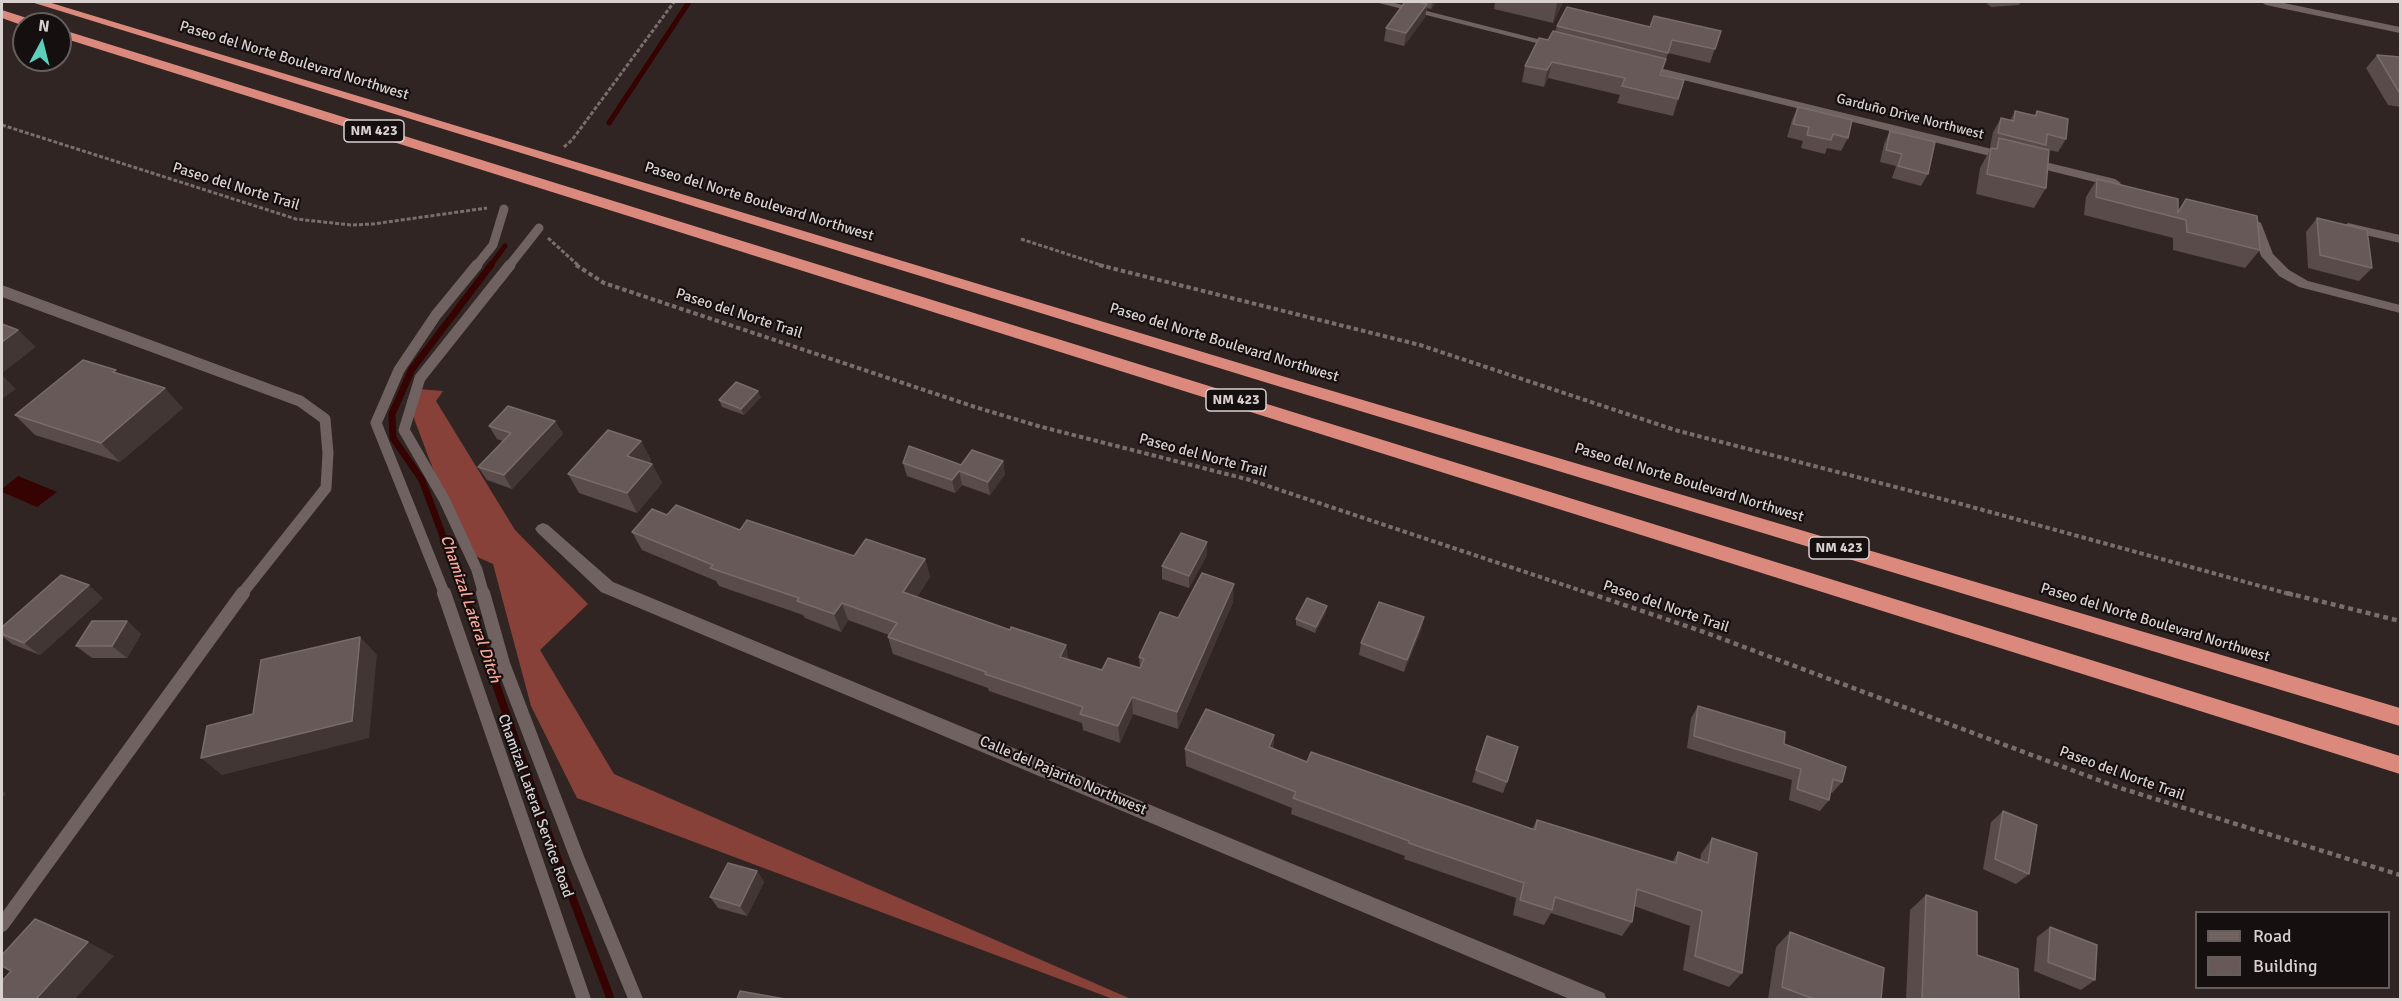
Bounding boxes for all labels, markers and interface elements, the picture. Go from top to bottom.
north arrow [12,12,72,72]
text: N [37,16,51,37]
street label: Paseo del Norte Boulevard Northwest [177,18,411,104]
street label: Garduño Drive Northwest [1835,91,1985,143]
road number: NM 423 [344,120,404,142]
street label: Paseo del Norte Trail [170,159,302,215]
street label: Paseo del Norte Boulevard Northwest [642,159,876,245]
street label: Paseo del Norte Trail [673,285,805,343]
street label: Paseo del Norte Boulevard Northwest [1107,300,1341,386]
road number: NM 423 [1206,389,1266,411]
street label: Paseo del Norte Trail [1137,430,1269,482]
street label: Paseo del Norte Boulevard Northwest [1572,440,1806,526]
water label: Chamizal Lateral Ditch [436,533,504,685]
road number: NM 423 [1809,537,1869,559]
street label: Paseo del Norte Trail [1601,577,1731,637]
street label: Paseo del Norte Boulevard Northwest [2038,580,2272,666]
street label: Chamizal Lateral Service Road [493,712,577,900]
street label: Calle del Pajarito Northwest [977,733,1149,819]
street label: Paseo del Norte Trail [2057,743,2187,805]
legend [2195,911,2390,989]
text: Road [2253,925,2292,947]
text: Building [2253,955,2317,977]

